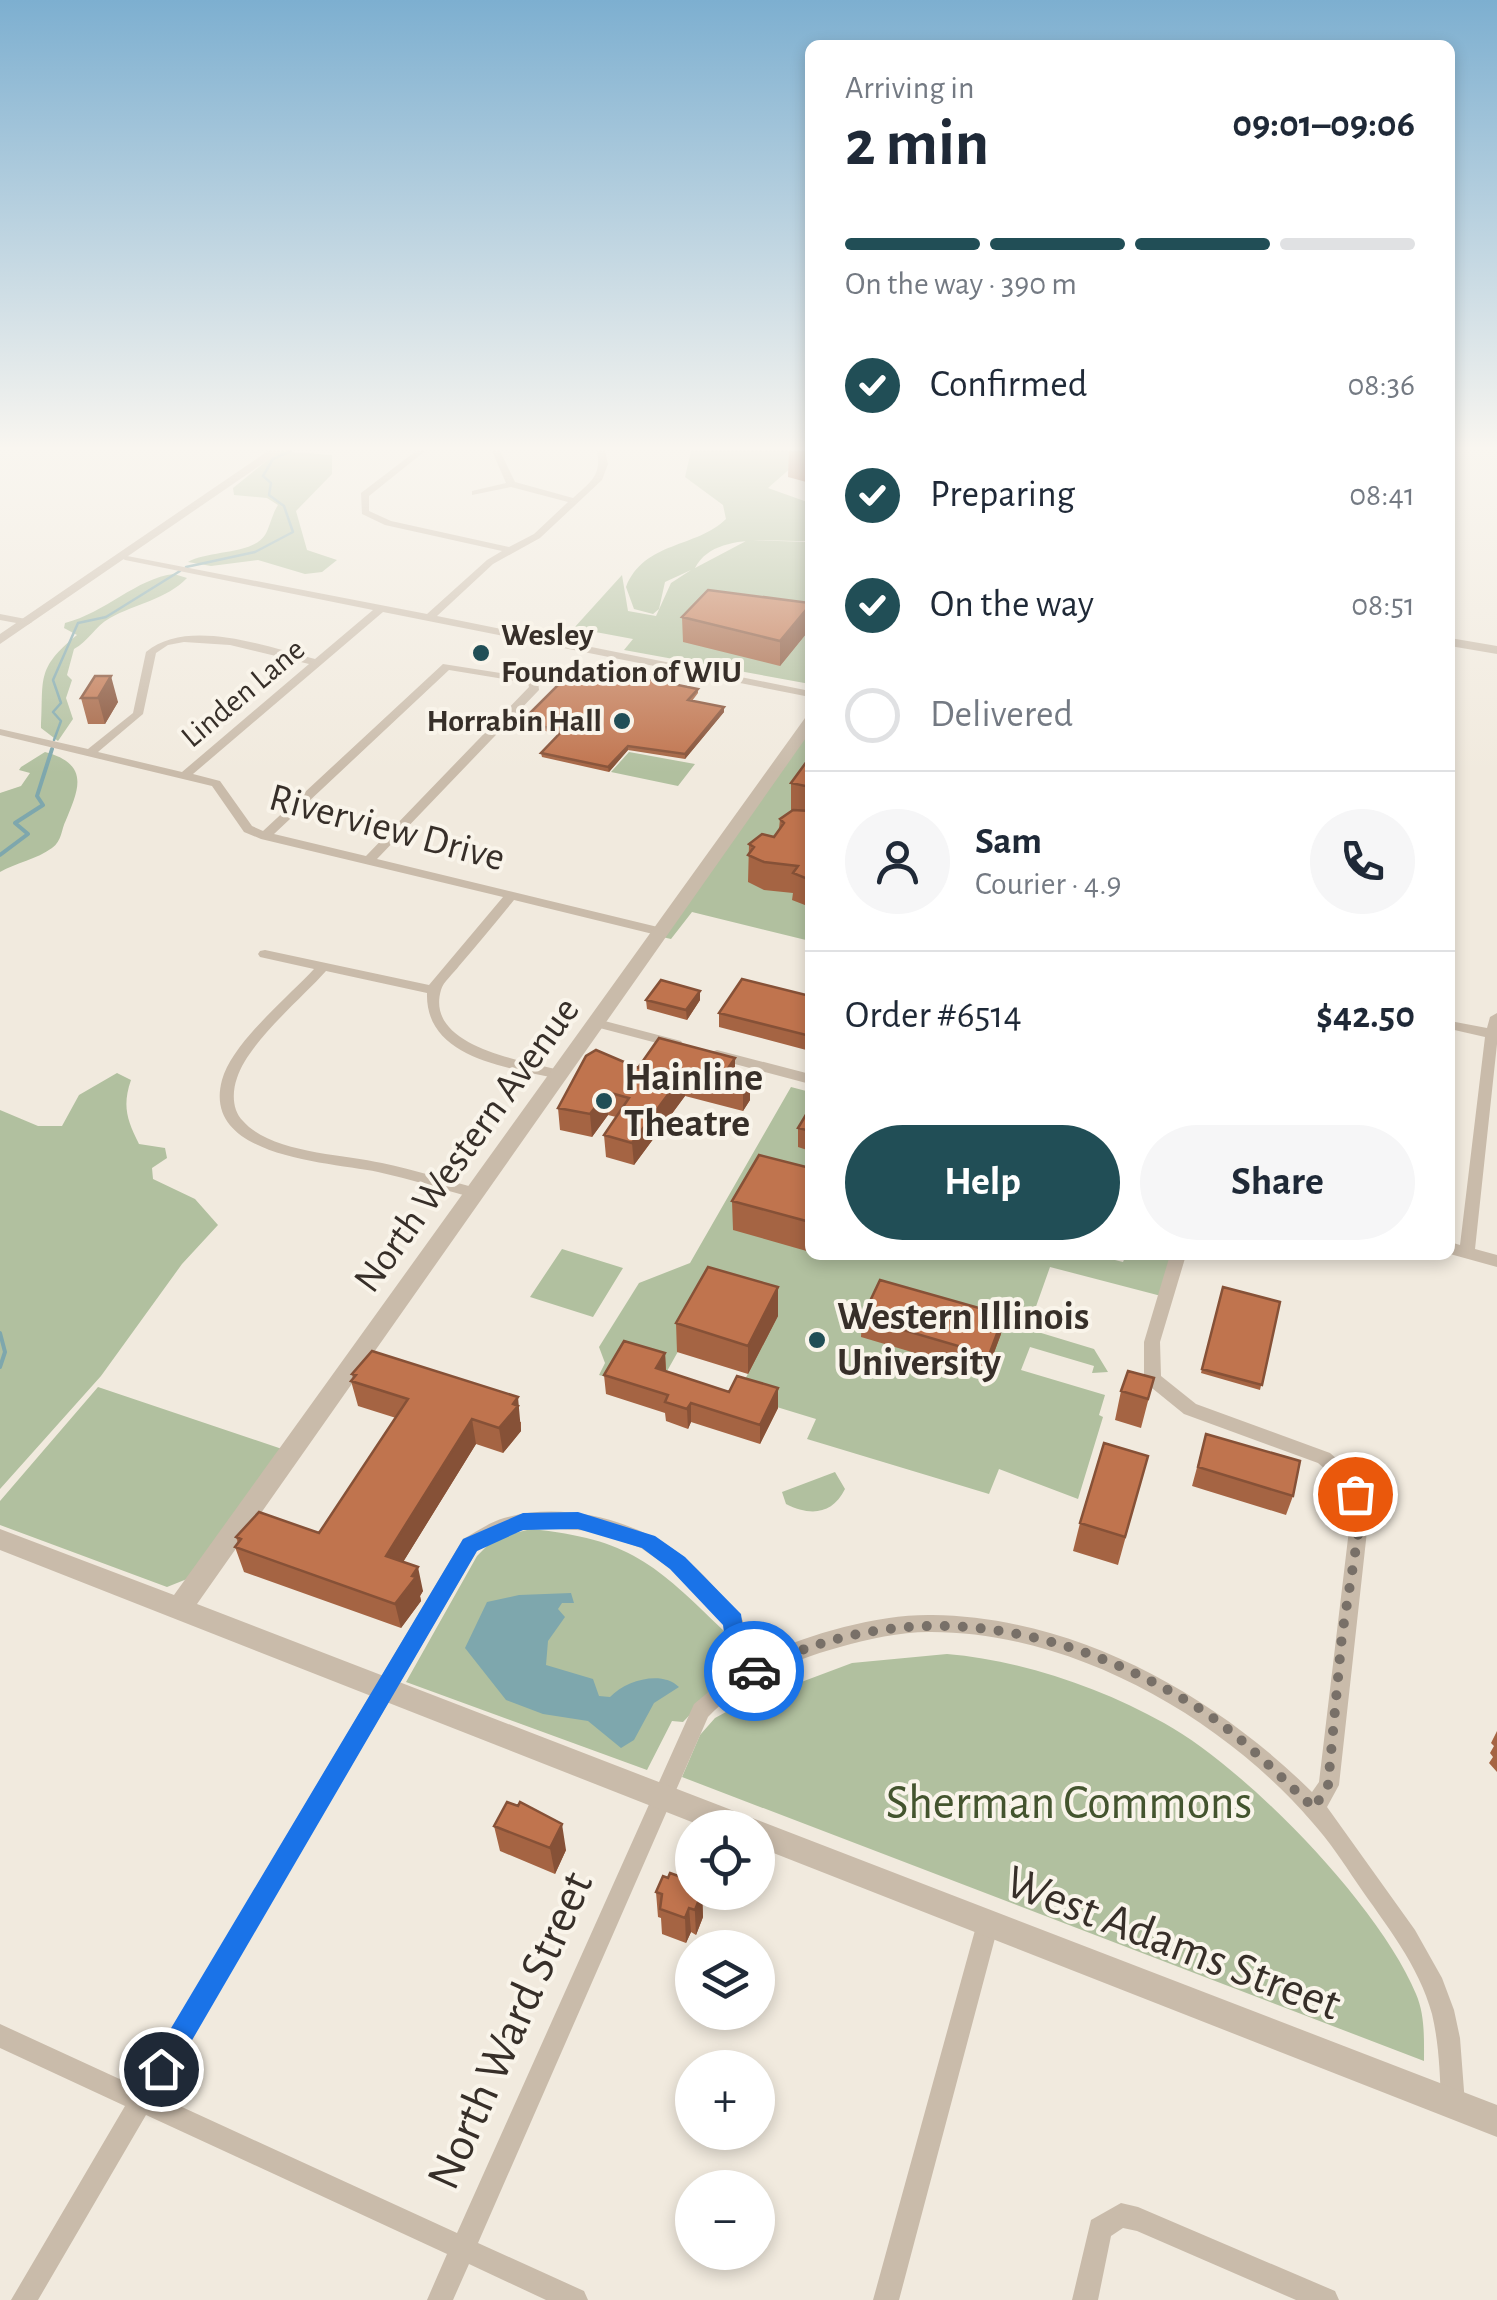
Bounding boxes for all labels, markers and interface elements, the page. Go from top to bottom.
text: Arriving in [845,72,974,104]
text: 09:01–09:06 [1232,106,1415,144]
text: 2 min [845,112,989,177]
text: On the way · 390 m [845,268,1077,300]
icon: check [845,358,900,413]
text: Confirmed [930,366,1087,404]
text: 08:36 [1347,369,1415,401]
icon: check [845,468,900,523]
text: Preparing [930,476,1075,514]
text: 08:41 [1349,479,1415,511]
icon: check [845,578,900,633]
text: On the way [930,586,1094,624]
text: 08:51 [1351,589,1415,621]
place label: Wesley Foundation of WIU [501,619,742,688]
street label: Linden Lane [175,633,311,753]
marker: Wesley Foundation of WIU [470,642,492,664]
text: Delivered [930,696,1073,734]
place label: Horrabin Hall [427,705,602,737]
marker: Horrabin Hall [611,710,633,732]
street label: Riverview Drive [265,777,509,879]
button: person [845,809,950,914]
button: phone [1310,809,1415,914]
text: Sam [975,823,1042,861]
text: Courier · 4.9 [975,868,1122,900]
street label: North Western Avenue [347,990,587,1300]
text: Order #6514 [845,997,1022,1035]
text: $42.50 [1316,997,1415,1035]
place label: Hainline Theatre [624,1058,763,1144]
marker: Hainline Theatre [593,1090,615,1112]
button: Help [845,1125,1120,1240]
button: Share [1140,1125,1415,1240]
place label: Western Illinois University [837,1297,1089,1383]
marker: Western Illinois University [806,1329,828,1351]
pin [1313,1452,1398,1537]
icon: bag [1328,1467,1383,1522]
courier [704,1621,804,1721]
icon: car [727,1644,782,1699]
park label: Sherman Commons [886,1780,1252,1828]
map controls [675,1810,775,2270]
button: locate [675,1810,775,1910]
street label: West Adams Street [999,1858,1347,2030]
street label: North Ward Street [420,1865,602,2197]
button: layers [675,1930,775,2030]
pin [119,2027,204,2112]
icon: home [134,2042,189,2097]
button: + [675,2050,775,2150]
button: − [675,2170,775,2270]

